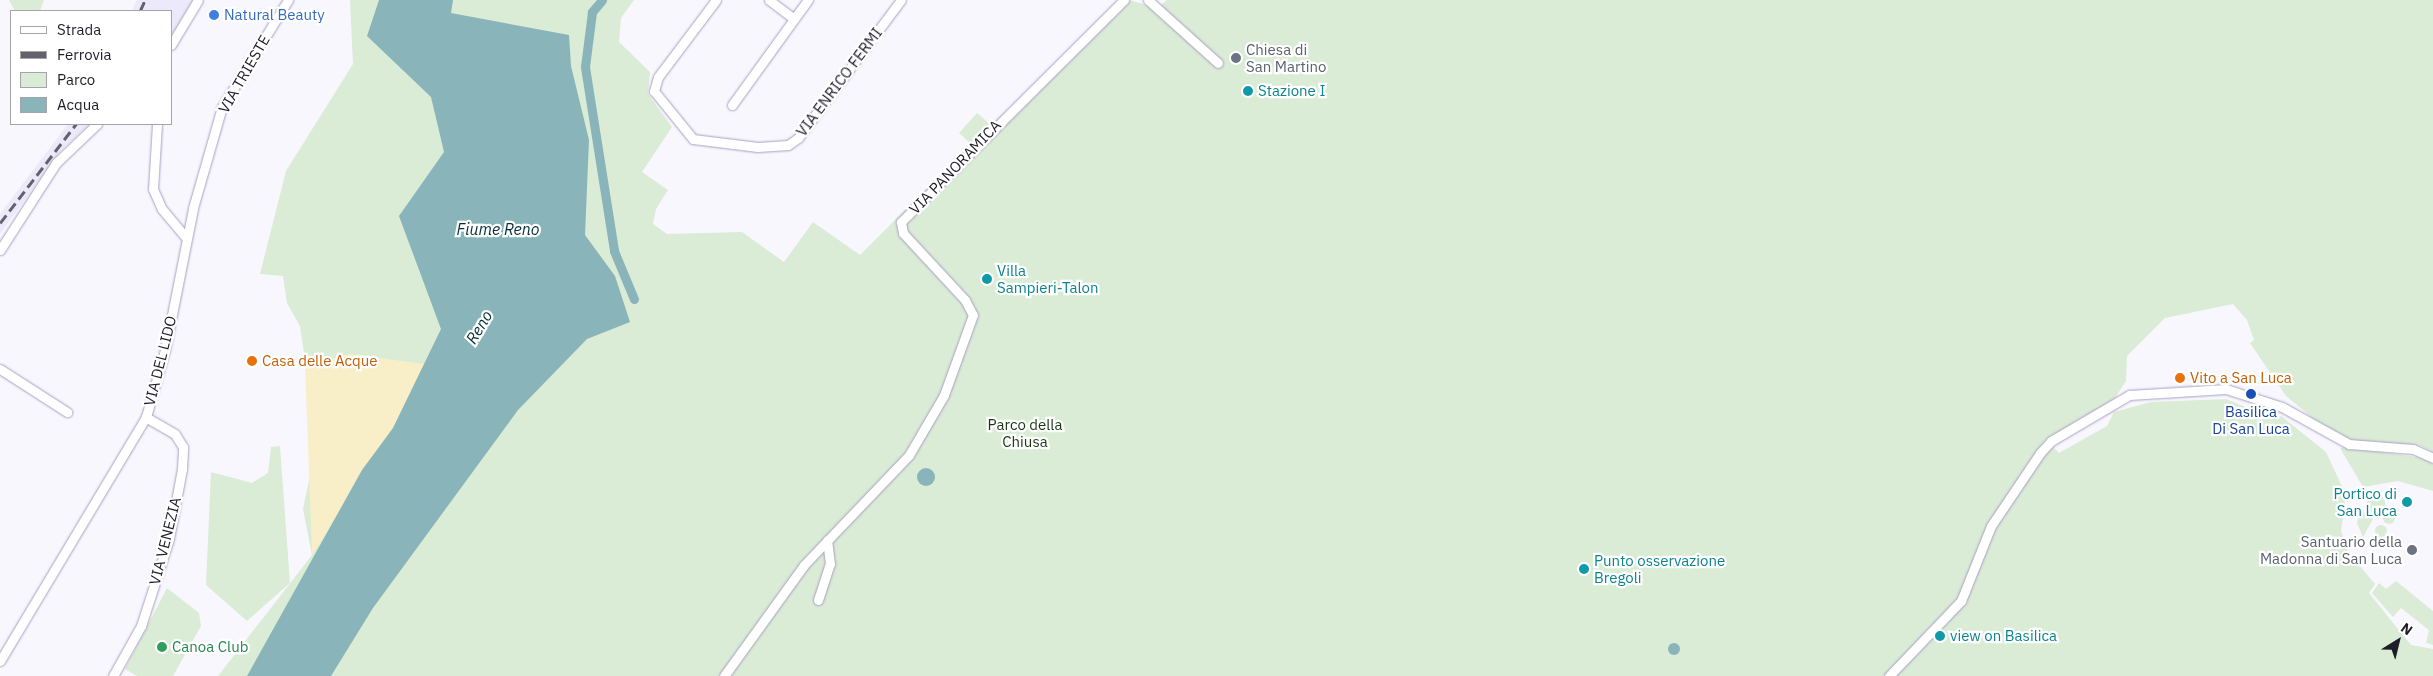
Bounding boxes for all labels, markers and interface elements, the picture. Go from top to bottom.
place label: Natural Beauty [224,6,325,24]
marker: Natural Beauty [208,9,220,21]
legend [10,10,172,125]
text: Strada [57,20,101,39]
street label: VIA ENRICO FERMI [792,24,886,140]
street label: VIA TRIESTE [214,32,274,116]
place label: Chiesa di San Martino [1246,40,1326,75]
text: Ferrovia [57,45,112,64]
marker: Chiesa di San Martino [1230,52,1242,64]
text: Parco [57,70,95,89]
place label: Stazione I [1258,82,1325,100]
marker: Stazione I [1242,85,1254,97]
text: Acqua [57,95,99,114]
street label: VIA PANORAMICA [906,116,1004,218]
water label: Fiume Reno [457,219,539,239]
place label: Villa Sampieri-Talon [997,261,1099,296]
marker: Villa Sampieri-Talon [981,273,993,285]
water label: Reno [462,307,496,347]
street label: VIA DEL LIDO [140,314,180,408]
place label: Casa delle Acque [262,352,377,370]
marker: Casa delle Acque [246,355,258,367]
place label: Vito a San Luca [2190,369,2292,387]
marker: Vito a San Luca [2174,372,2186,384]
marker: Basilica Di San Luca [2245,388,2257,400]
place label: Basilica Di San Luca [2212,402,2290,437]
park label: Parco della Chiusa [988,415,1062,450]
place label: Portico di San Luca [2333,484,2397,519]
street label: VIA VENEZIA [145,495,185,587]
marker: Portico di San Luca [2401,496,2413,508]
place label: Santuario della Madonna di San Luca [2260,532,2402,567]
marker: Santuario della Madonna di San Luca [2406,544,2418,556]
place label: Punto osservazione Bregoli [1594,551,1725,586]
marker: Punto osservazione Bregoli [1578,563,1590,575]
north arrow [2373,616,2423,666]
text: N [2397,619,2416,639]
place label: view on Basilica [1950,627,2057,645]
marker: view on Basilica [1934,630,1946,642]
place label: Canoa Club [172,638,248,656]
marker: Canoa Club [156,641,168,653]

